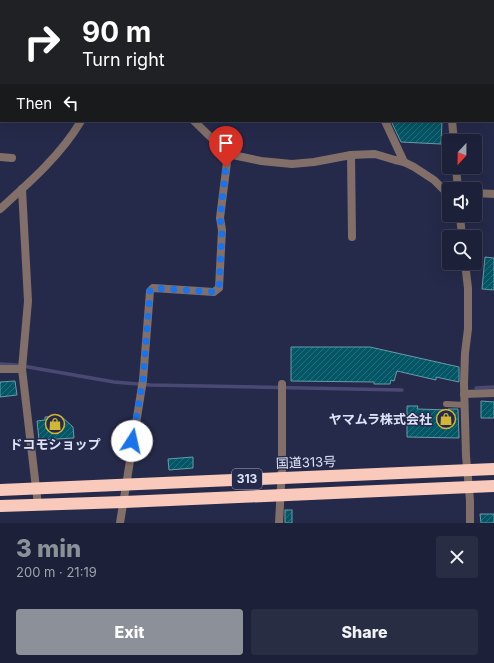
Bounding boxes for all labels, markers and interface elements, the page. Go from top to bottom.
text: 90 m [82,15,151,49]
icon: right [16,16,68,68]
text: Turn right [82,49,165,70]
icon: left [60,92,82,114]
text: Then [16,94,52,113]
pin [209,126,243,167]
icon: arrive [215,132,237,154]
north arrow [442,134,482,174]
map controls [442,134,482,270]
button: sound [442,182,482,222]
button: search [442,230,482,270]
shop icon: ヤマムラ株式会社 [435,408,457,430]
place label: ヤマムラ株式会社 [329,411,432,427]
shop icon: ドコモショップ [44,413,66,435]
position arrow [111,420,153,462]
place label: ドコモショップ [9,436,101,452]
street label: 国道313号 [276,453,336,471]
road number: 313 [232,469,262,489]
text: 3 min [16,534,81,563]
button: close [436,536,478,578]
text: 200 m · 21:19 [16,564,97,580]
button: Exit [16,609,243,655]
button: Share [251,609,478,655]

